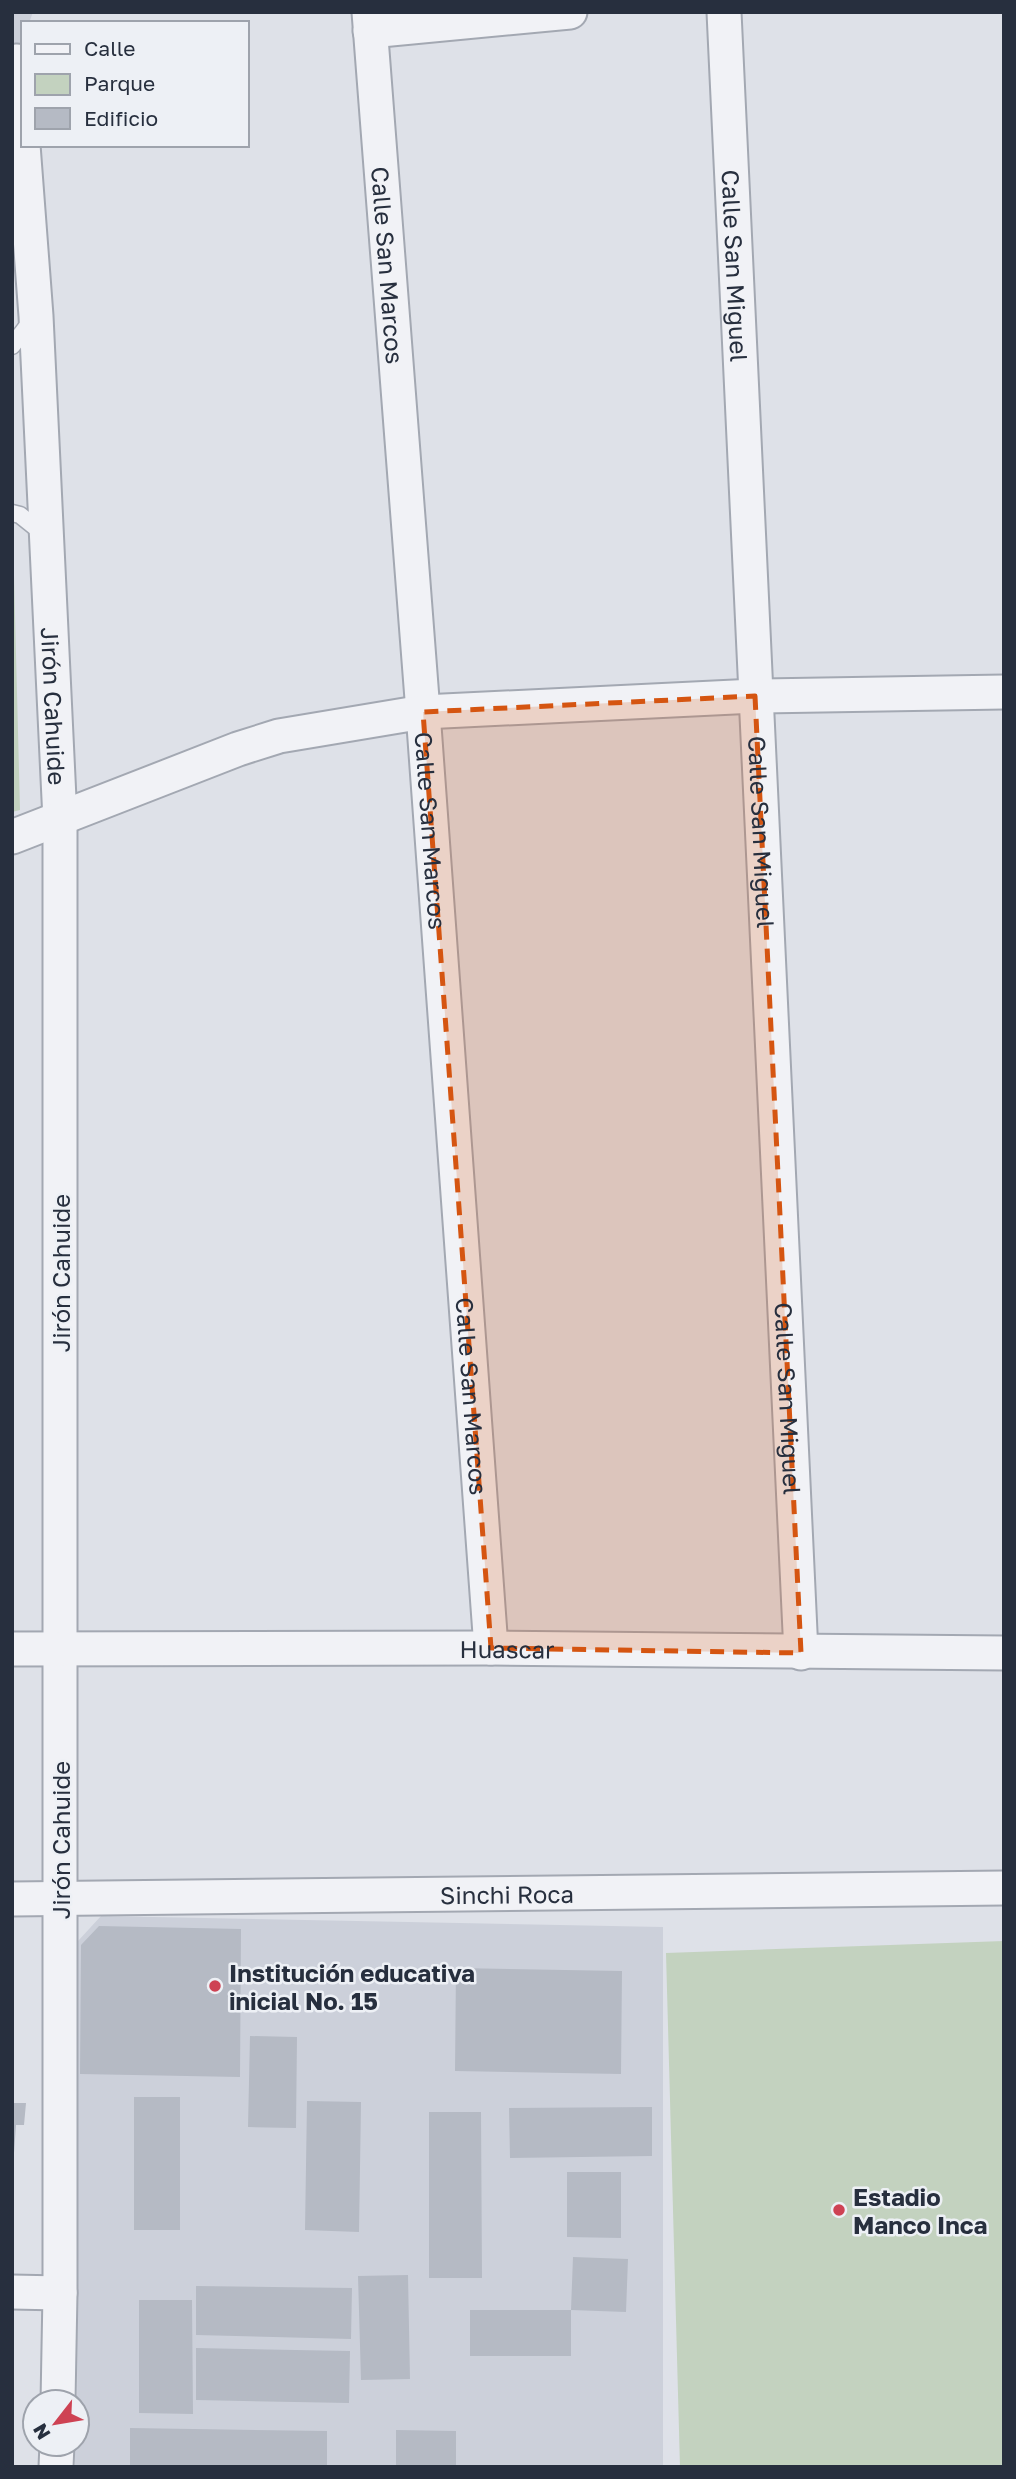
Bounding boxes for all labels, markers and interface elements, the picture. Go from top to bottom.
legend [21,21,248,147]
text: Calle [84,35,136,61]
text: Parque [84,70,155,96]
text: Edificio [84,105,158,131]
street label: Calle San Marcos [366,165,411,365]
street label: Calle San Miguel [717,169,755,363]
street label: Jirón Cahuide [36,626,73,786]
street label: Calle San Marcos [410,731,453,931]
street label: Calle San Miguel [743,735,781,929]
street label: Jirón Cahuide [46,1194,75,1352]
street label: Calle San Marcos [451,1296,494,1496]
street label: Calle San Miguel [770,1302,808,1495]
street label: Huascar [459,1633,555,1663]
street label: Jirón Cahuide [46,1761,75,1919]
street label: Sinchi Roca [440,1878,574,1909]
place label: Institución educativa inicial No. 15 [229,1958,475,2015]
marker: Institución educativa inicial No. 15 [207,1978,223,1994]
place label: Estadio Manco Inca [853,2182,987,2239]
marker: Estadio Manco Inca [831,2202,847,2218]
north arrow [21,2388,91,2458]
text: N [27,2420,55,2444]

